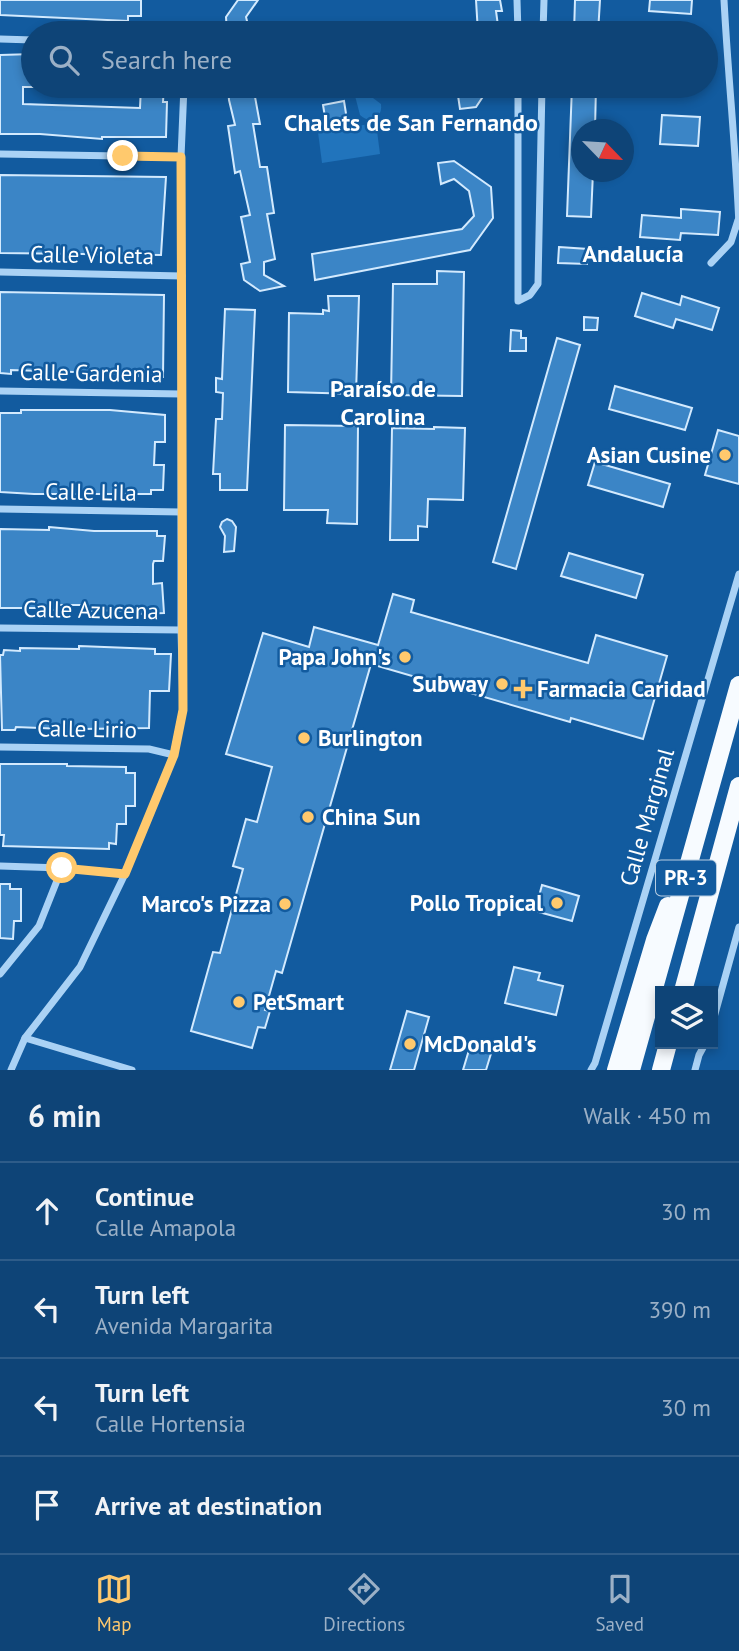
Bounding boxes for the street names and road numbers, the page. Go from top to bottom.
street label: Calle Violeta [30,239,154,270]
street label: Calle Gardenia [19,357,163,388]
street label: Calle Lila [45,476,137,507]
street label: Calle Azucena [23,594,159,625]
street label: Calle Lirio [37,713,137,744]
street label: Calle Marginal [613,744,680,889]
road number: PR-3 [656,860,716,896]

